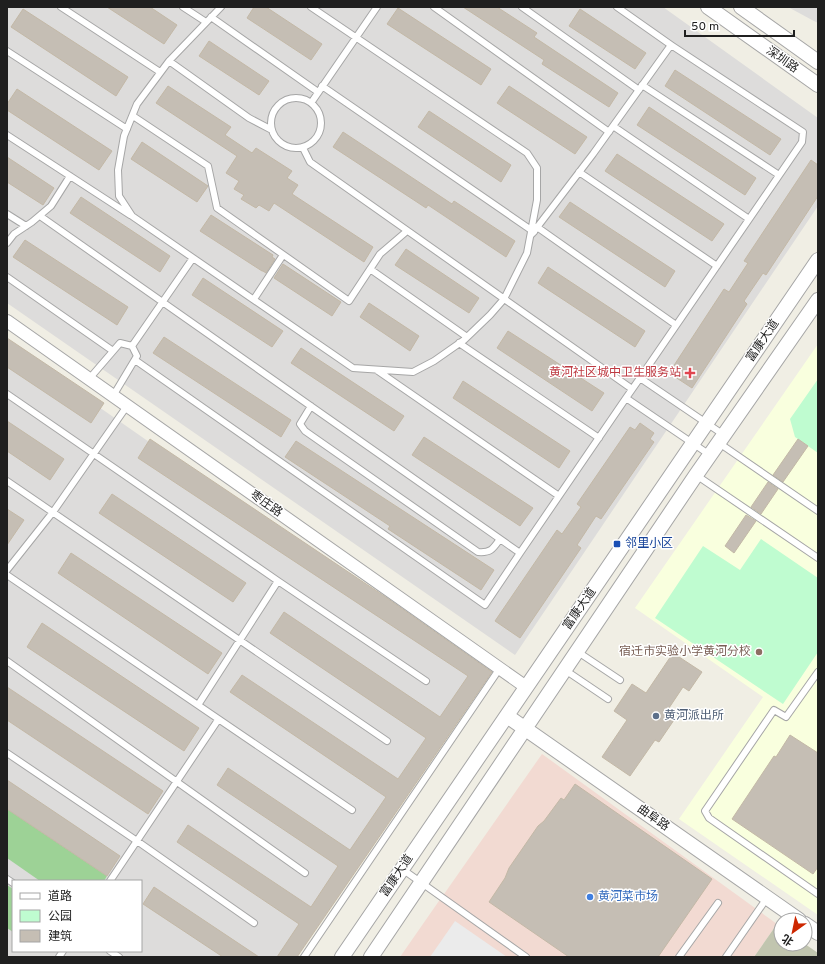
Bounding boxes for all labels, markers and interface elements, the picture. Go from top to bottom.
scale bar [685,12,794,38]
text: 50 m [691,19,719,35]
street label: 深圳路 [763,43,801,77]
street label: 富康大道 [743,317,783,365]
place label: 黄河社区城中卫生服务站 [549,365,681,381]
marker: 黄河社区城中卫生服务站 [684,367,696,379]
street label: 枣庄路 [247,487,285,521]
place label: 邻里小区 [625,536,673,552]
marker: 邻里小区 [612,539,622,549]
street label: 富康大道 [560,585,600,633]
place label: 宿迁市实验小学黄河分校 [619,644,751,660]
marker: 宿迁市实验小学黄河分校 [754,647,764,657]
place label: 黄河派出所 [664,708,724,724]
marker: 黄河派出所 [651,711,661,721]
street label: 曲阜路 [634,801,672,835]
street label: 富康大道 [377,852,417,900]
legend [12,880,142,952]
text: 道路 [48,889,72,905]
place label: 黄河菜市场 [598,889,658,905]
marker: 黄河菜市场 [585,892,595,902]
text: 公园 [48,909,72,925]
north arrow [773,912,813,952]
text: 建筑 [48,929,72,945]
text: 北 [780,931,797,948]

